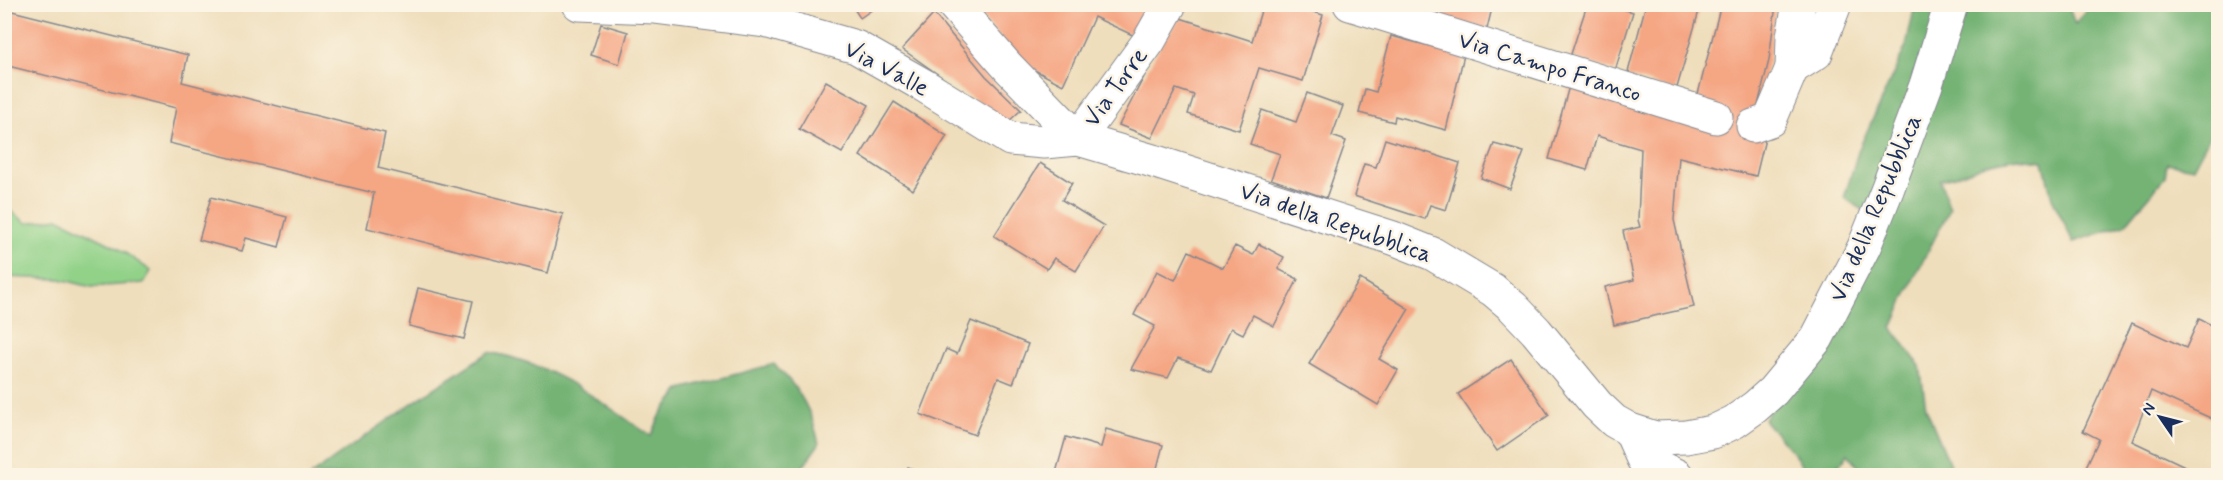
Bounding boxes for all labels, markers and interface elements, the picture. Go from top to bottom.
street label: Via Campo Franco [1454,25,1645,110]
street label: Via Valle [839,34,934,105]
street label: Via Torre [1077,42,1156,134]
street label: Via della Repubblica [1823,110,1930,307]
street label: Via della Repubblica [1236,176,1435,271]
north arrow [2130,387,2190,447]
text: N [2137,399,2161,420]

